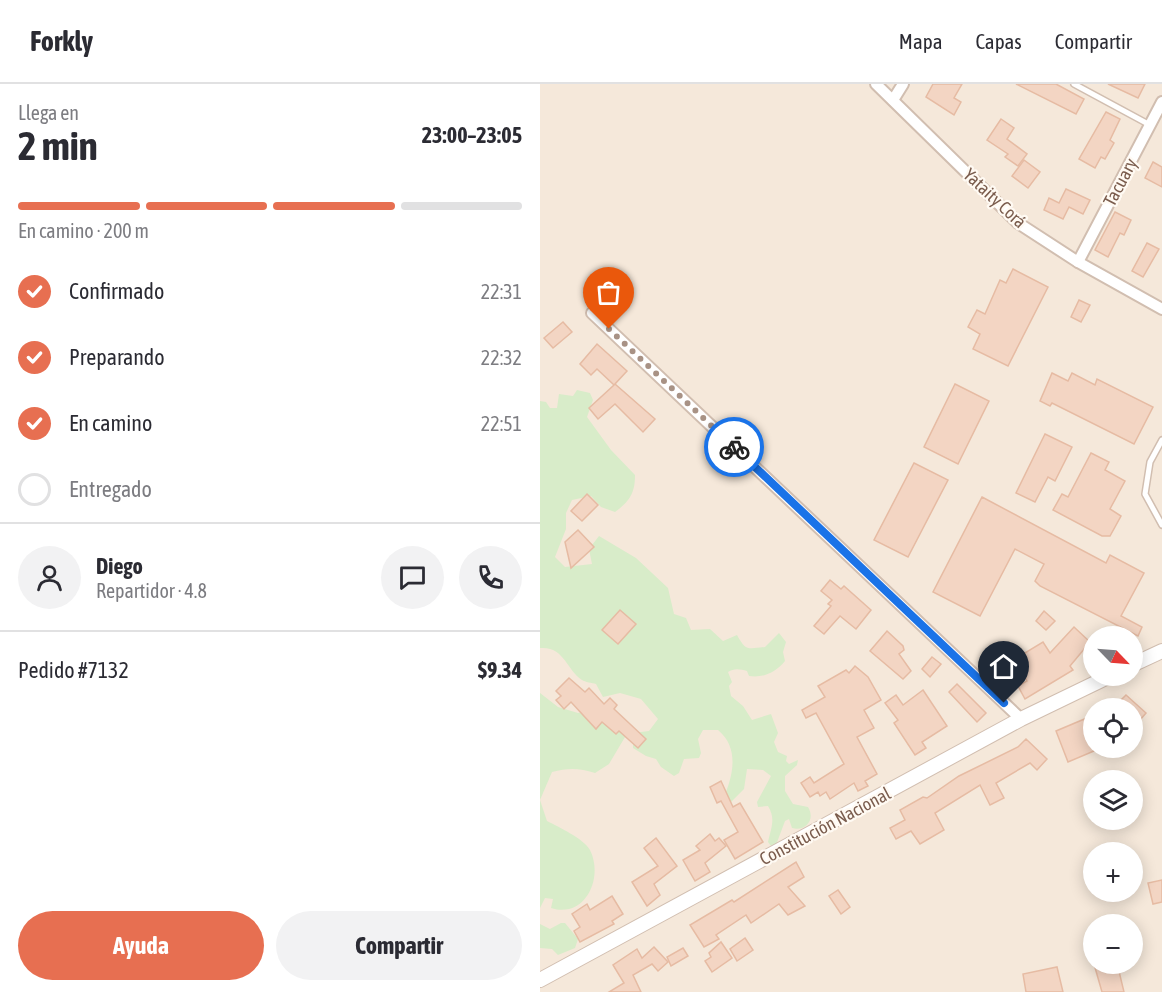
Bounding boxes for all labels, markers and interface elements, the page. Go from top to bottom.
text: Forkly [30,25,93,57]
text: Mapa [899,29,942,53]
text: Capas [975,29,1022,53]
text: Compartir [1055,29,1132,53]
text: Llega en [18,101,79,124]
text: 23:00–23:05 [422,122,522,148]
text: 2 min [18,124,98,168]
street label: Tacuary [1099,154,1141,210]
street label: Yataity Corá [959,164,1031,232]
text: En camino · 200 m [18,219,149,242]
pin [583,267,634,329]
icon: check [18,275,51,308]
icon: bag [592,276,625,309]
text: Confirmado [69,278,164,304]
text: 22:31 [481,280,522,303]
icon: check [18,341,51,374]
text: Preparando [69,344,165,370]
text: 22:32 [481,346,522,369]
icon: check [18,407,51,440]
text: En camino [69,410,152,436]
text: 22:51 [481,412,522,435]
courier [704,417,764,477]
icon: bike [718,431,751,464]
text: Entregado [69,476,152,502]
button: person [18,546,81,609]
button: chat [381,546,444,609]
button: phone [459,546,522,609]
text: Diego [96,553,143,579]
text: Repartidor · 4.8 [96,579,207,602]
north arrow [1083,626,1143,686]
map controls [1083,626,1143,974]
pin [978,641,1029,703]
icon: home [987,650,1020,683]
text: Pedido #7132 [18,657,129,683]
text: $9.34 [478,657,522,683]
button: locate [1083,698,1143,758]
button: layers [1083,770,1143,830]
street label: Constitución Nacional [756,782,894,869]
button: + [1083,842,1143,902]
button: Ayuda [18,911,264,980]
button: Compartir [276,911,522,980]
button: − [1083,914,1143,974]

